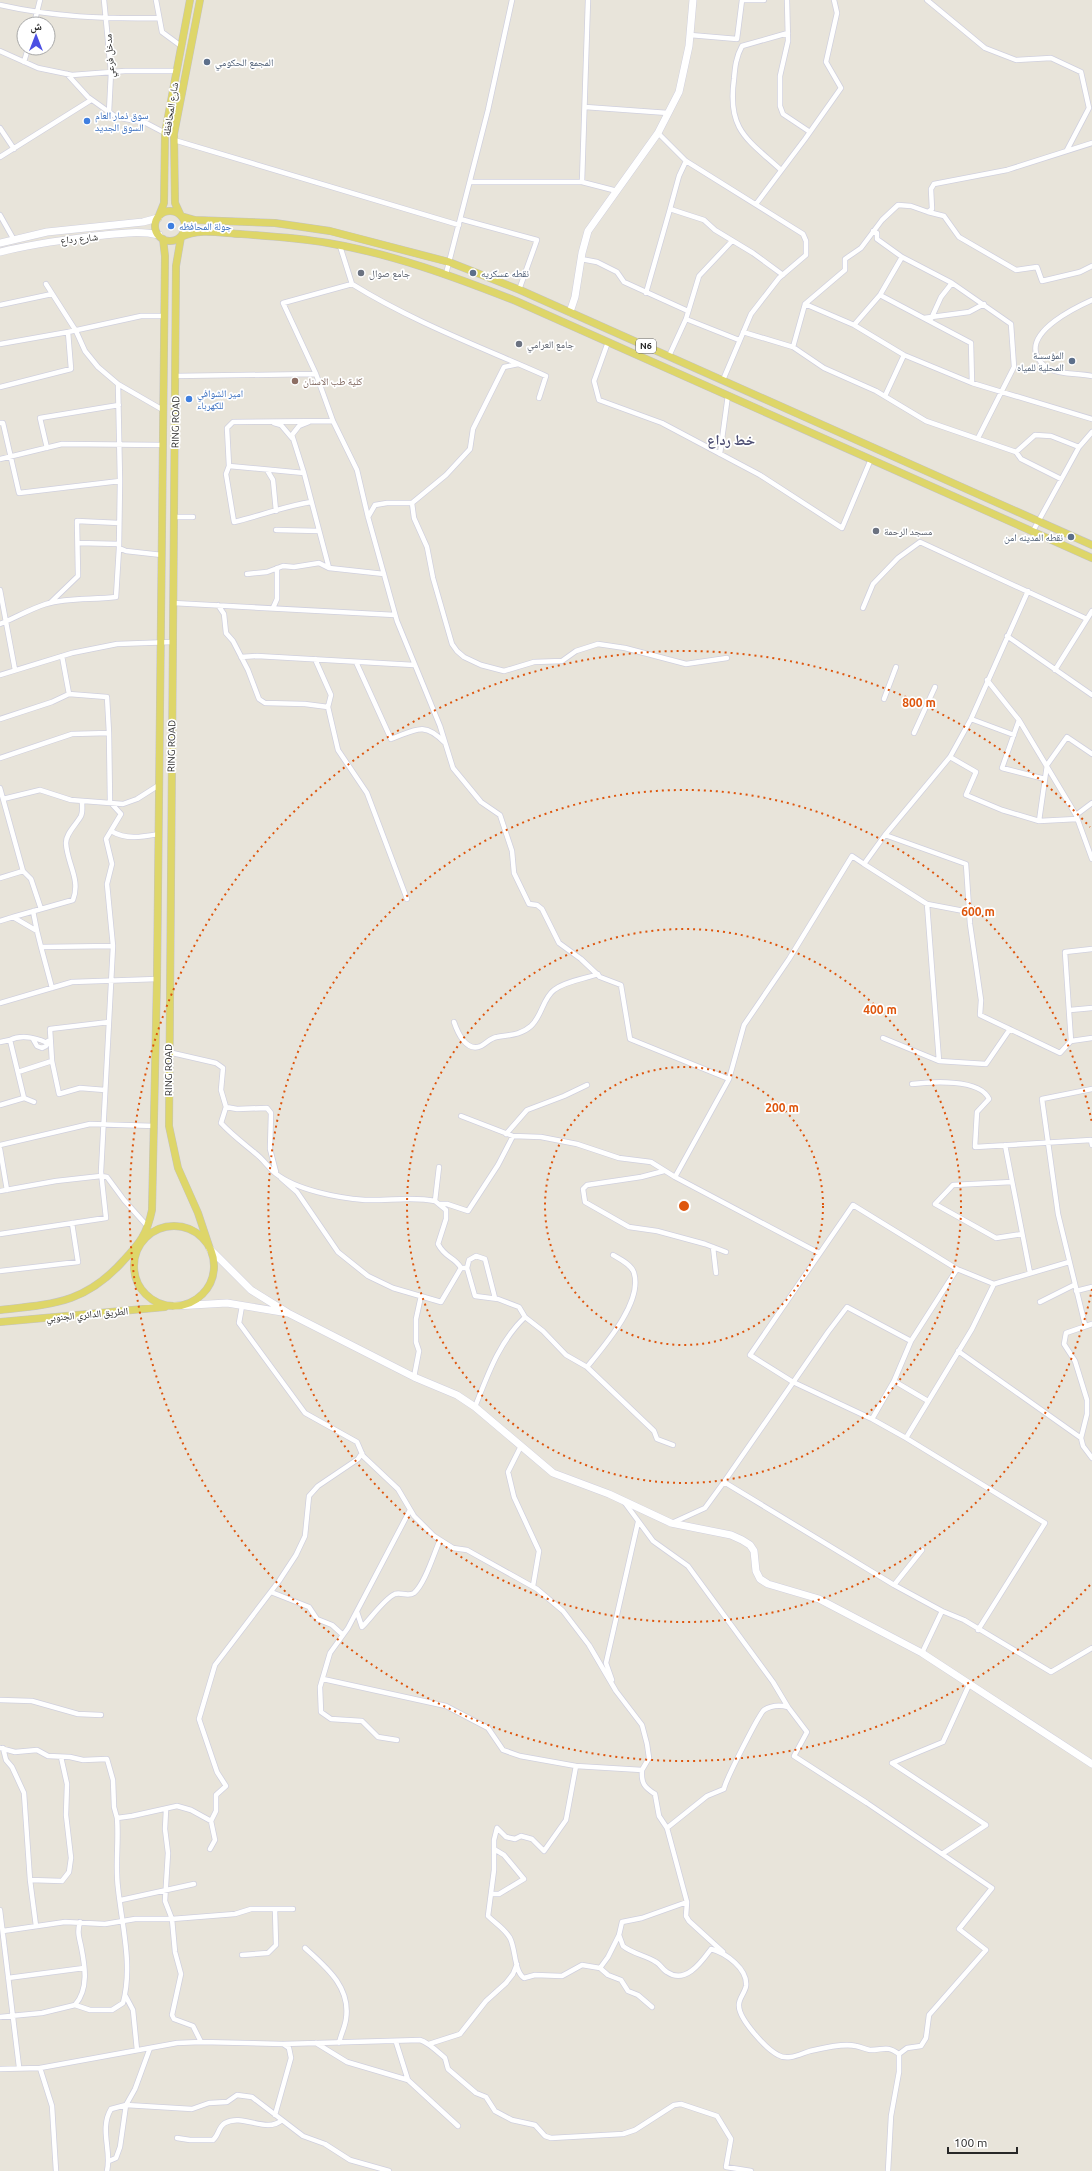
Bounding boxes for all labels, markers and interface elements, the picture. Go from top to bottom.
north arrow [16,16,56,56]
text: ش [30,20,42,34]
street label: مدخل فرعي [102,33,119,78]
marker: المجمع الحكومي [202,57,212,67]
place label: المجمع الحكومي [215,57,273,71]
street label: شارع المحافظة [161,81,181,137]
place label: سوق ذمار العام السوق الجديد [95,110,149,134]
marker: سوق ذمار العام السوق الجديد [82,116,92,126]
marker: جولة المحافظه [166,221,176,231]
place label: جولة المحافظه [179,221,232,232]
street label: شارع رداع [60,231,99,247]
marker: جامع صوال [356,268,366,278]
place label: جامع صوال [369,268,411,280]
marker: نقطه عسكريه [468,268,478,278]
place label: نقطه عسكريه [481,268,529,279]
marker: جامع العرامي [514,339,524,349]
place label: جامع العرامي [527,339,575,353]
road number: N6 [636,339,656,353]
place label: المؤسسة المحلية للمياه [1017,350,1064,373]
marker: المؤسسة المحلية للمياه [1067,356,1077,366]
marker: كلية طب الاسنان [290,376,300,386]
place label: كلية طب الاسنان [303,376,363,388]
place label: امير الشوافي للكهرباء [197,388,243,411]
marker: امير الشوافي للكهرباء [184,394,194,404]
street label: RING ROAD [170,396,181,448]
district label: خط رداع [707,432,755,449]
marker: مسجد الرحمة [871,526,881,536]
place label: مسجد الرحمة [884,526,933,537]
place label: نقطه المدينه امن [1004,532,1063,544]
marker: نقطه المدينه امن [1066,532,1076,542]
text: 800 m [902,696,936,709]
street label: RING ROAD [166,720,177,772]
text: 600 m [961,905,995,918]
text: 400 m [863,1003,897,1016]
street label: RING ROAD [163,1044,174,1096]
text: 200 m [765,1101,799,1114]
centre of rings [677,1199,691,1213]
street label: الطريق الدائري الجنوبي [46,1305,129,1326]
scale bar [948,2129,1017,2155]
text: 100 m [954,2136,987,2149]

